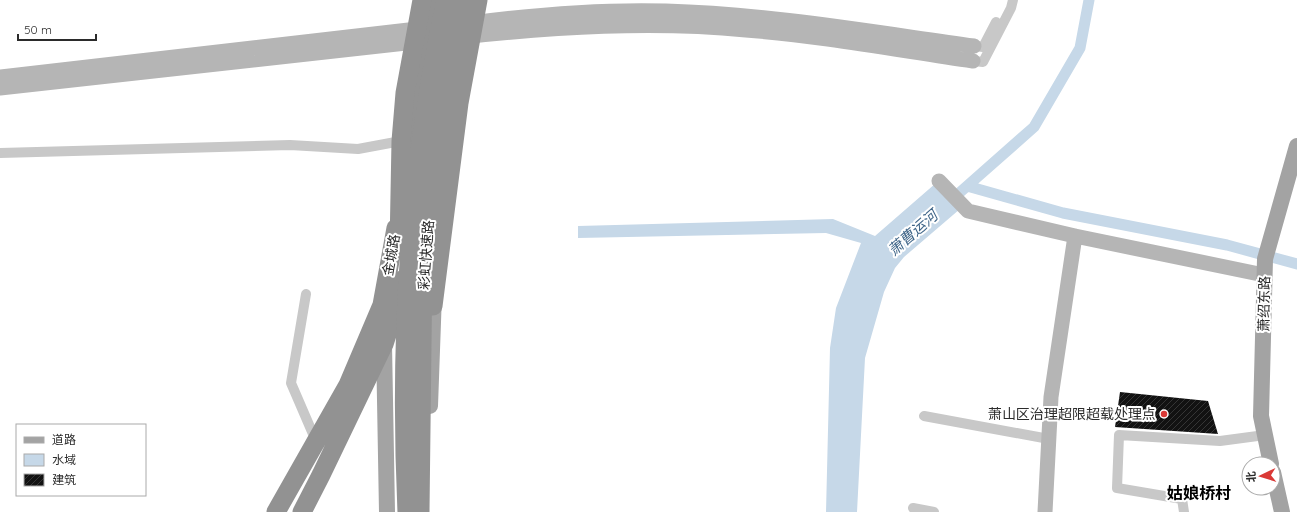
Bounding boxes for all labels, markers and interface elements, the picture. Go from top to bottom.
scale bar [18,16,96,42]
text: 50 m [24,22,52,37]
water label: 萧曹运河 [884,204,944,259]
street label: 彩虹快速路 [415,219,437,291]
street label: 金城路 [378,233,404,277]
street label: 萧绍东路 [1255,276,1273,332]
place label: 萧山区治理超限超载处理点 [988,405,1156,423]
marker: 萧山区治理超限超载处理点 [1159,409,1169,419]
legend [16,424,146,496]
text: 道路 [52,432,76,447]
text: 水域 [52,452,76,467]
north arrow [1241,456,1281,496]
text: 北 [1244,471,1258,483]
text: 建筑 [52,472,76,487]
district label: 姑娘桥村 [1167,483,1231,503]

